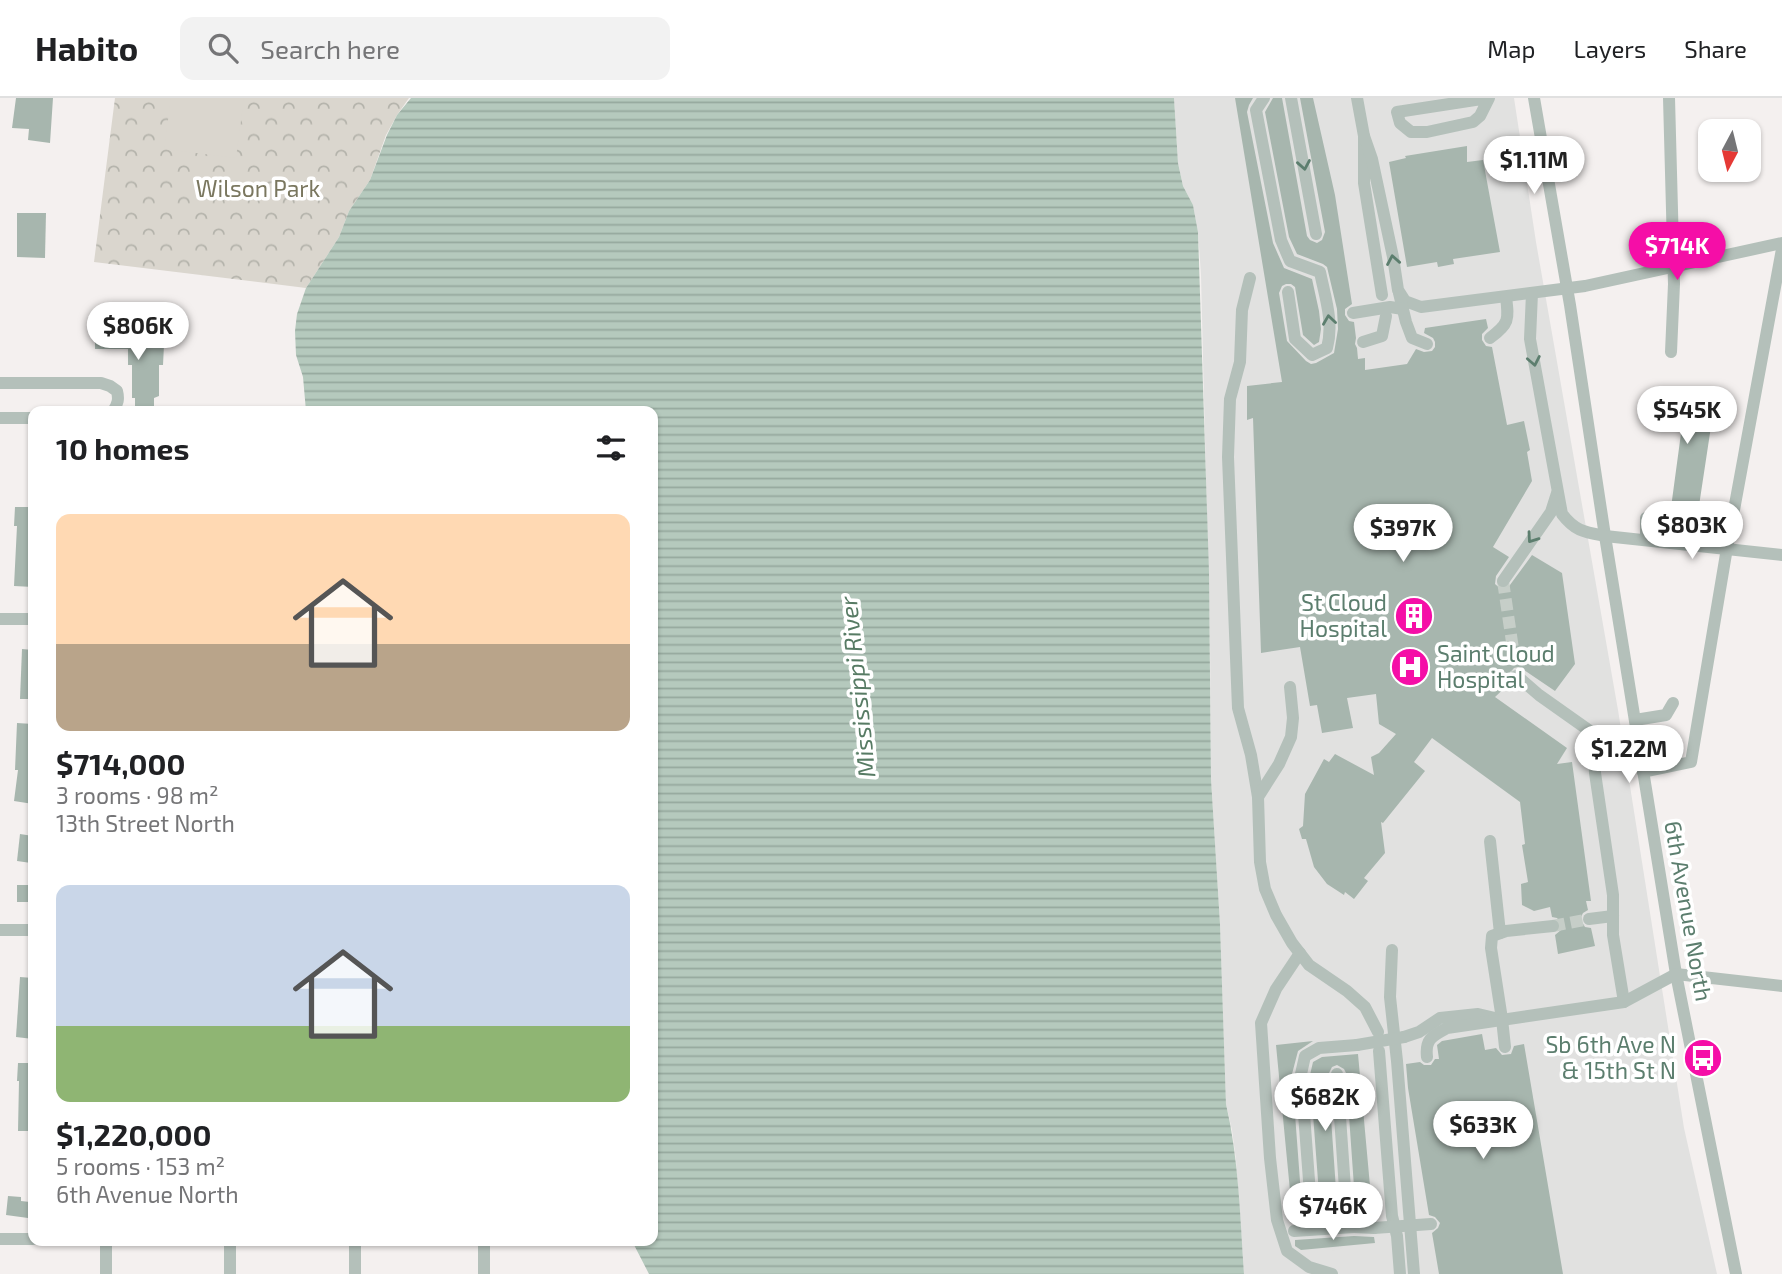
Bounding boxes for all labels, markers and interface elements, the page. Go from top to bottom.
search box [180,17,670,80]
text: Habito [35,28,138,68]
icon: search [204,29,242,67]
text: Search here [260,33,400,64]
text: Map [1487,34,1535,63]
text: Layers [1573,34,1646,63]
text: Share [1684,34,1747,63]
north arrow [1698,119,1760,182]
map controls [1698,119,1761,182]
pin: $1.11M [1477,136,1591,196]
text: $1.11M [1500,145,1568,173]
one-way arrow [1296,159,1311,171]
park label: Wilson Park [196,174,321,202]
pin: $714K [1628,222,1726,282]
text: $714K [1645,231,1709,259]
one-way arrow [1386,254,1401,266]
pin: $806K [89,302,187,362]
text: $806K [103,311,173,339]
one-way arrow [1322,314,1337,326]
one-way arrow [1526,355,1541,367]
pin: $545K [1638,386,1736,446]
text: $545K [1653,395,1721,423]
icon: filters [592,429,630,467]
text: 10 homes [56,430,189,466]
pin: $803K [1643,502,1741,561]
pin: $397K [1354,504,1452,564]
text: $803K [1657,510,1727,538]
text: $397K [1370,513,1436,541]
one-way arrow [1527,531,1540,544]
icon: home [280,560,406,686]
place label: St Cloud Hospital [1300,588,1387,642]
water label: Mississippi River [833,595,880,779]
building icon: St Cloud Hospital [1393,595,1435,637]
place label: Saint Cloud Hospital [1437,639,1555,693]
hospital icon: Saint Cloud Hospital [1389,646,1431,688]
pin: $1.22M [1572,726,1686,785]
text: $1.22M [1591,734,1667,762]
text: $714,000 [56,745,185,781]
text: 3 rooms · 98 m² [56,781,218,809]
text: 13th Street North [56,809,235,837]
street label: 6th Avenue North [1659,818,1719,1003]
icon: home [280,931,406,1057]
place label: Sb 6th Ave N & 15th St N [1545,1030,1676,1084]
bus stop icon: Sb 6th Ave N & 15th St N [1682,1037,1724,1079]
pin: $682K [1276,1074,1374,1133]
text: $682K [1290,1082,1360,1110]
pin: $633K [1434,1102,1532,1161]
text: $633K [1449,1110,1517,1138]
text: $1,220,000 [56,1116,211,1152]
text: 5 rooms · 153 m² [56,1152,225,1180]
text: 6th Avenue North [56,1180,239,1208]
pin: $746K [1284,1182,1382,1242]
text: $746K [1299,1191,1367,1219]

